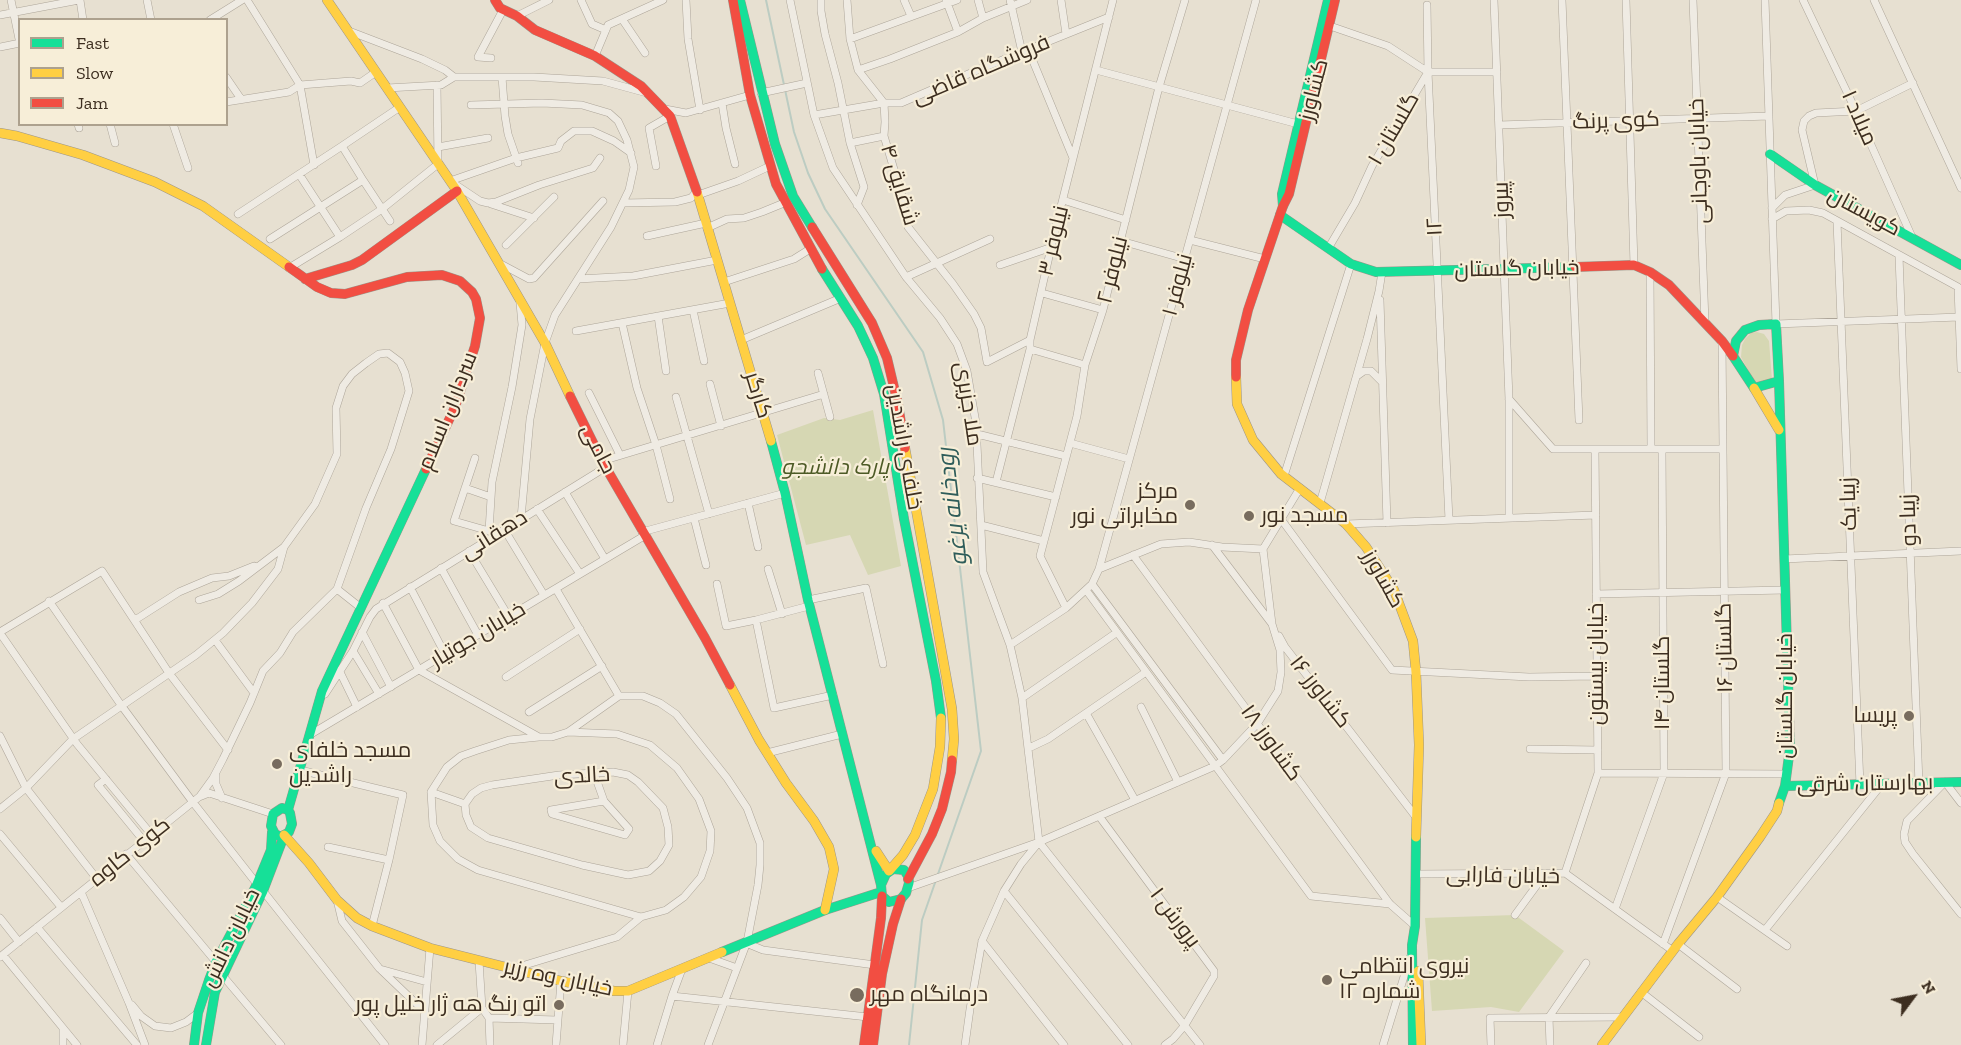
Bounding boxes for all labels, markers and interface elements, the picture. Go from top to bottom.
legend [18,18,228,126]
street label: فروشگاه قاضی [908,29,1054,111]
text: Fast [76,32,109,54]
street label: کشاورز [1294,56,1334,124]
text: Slow [76,62,113,84]
street label: میلاد ۱ [1835,86,1883,150]
street label: گلستان ۱ [1363,88,1425,170]
text: Jam [76,92,108,114]
street label: خیابان باوجانی [1684,98,1714,224]
street label: کوی پرنگ [1572,106,1660,136]
street label: شقایق ۴ [874,141,924,229]
street label: پیروز [1488,181,1516,219]
street label: کویستان [1823,182,1905,242]
street label: نیلوفر ۳ [1033,203,1075,279]
street label: ۱۲ [1421,217,1449,237]
street label: نیلوفر ۲ [1092,234,1134,306]
street label: نیلوفر ۱ [1157,251,1199,319]
street label: خیابان گلستان [1454,255,1580,283]
street label: سرداران اسلام [412,348,484,474]
street label: ملا جزیری [948,360,988,448]
street label: کارگر [738,368,778,422]
street label: خلفای راشدین [880,382,928,512]
street label: جامی [574,420,622,478]
water label: رودخانه یرغو [931,446,975,568]
park label: پارک دانشجو [781,455,889,481]
street label: زیبا یک [1835,477,1863,531]
place label: مرکز مخابراتی نور [1071,479,1178,530]
street label: زیبا دو [1895,493,1923,547]
marker: مرکز مخابراتی نور [1183,498,1197,512]
place label: مسجد نور [1261,503,1348,529]
street label: دهقانی [456,504,532,566]
marker: مسجد نور [1242,509,1256,523]
street label: کشاورز [1356,545,1410,613]
street label: خیابان جوتیار [425,596,531,674]
street label: خیابان بیستون [1584,603,1610,725]
street label: گلستان ۱۶ [1711,603,1739,693]
street label: خیابان گلستان [1773,633,1799,759]
street label: گلستان ۱۴ [1650,636,1676,730]
street label: کشاورز ۱۶ [1283,650,1357,734]
street label: کشاورز ۱۸ [1234,700,1308,786]
place label: پریسا [1853,703,1897,729]
marker: پریسا [1902,709,1916,723]
place label: مسجد خلفای راشدین [289,738,411,790]
marker: مسجد خلفای راشدین [270,757,284,771]
street label: خالدی [553,761,611,791]
street label: بهارستان شرقی [1797,770,1933,798]
street label: کوی کاوه [84,811,176,893]
street label: خیابان فارابی [1446,862,1560,890]
street label: پرورش ۱ [1144,883,1206,953]
street label: خیابان دانش [196,884,266,992]
street label: خیابان وه رزیر [501,954,615,1002]
place label: نیروی انتظامی شماره ۱۲ [1339,954,1469,1005]
north arrow [1883,967,1943,1027]
marker: نیروی انتظامی شماره ۱۲ [1320,973,1334,987]
text: N [1917,977,1940,997]
place label: درمانگاه مهر [870,982,988,1008]
marker: درمانگاه مهر [848,986,866,1004]
place label: اتو رنگ هه ژار خلیل پور [355,992,547,1018]
marker: اتو رنگ هه ژار خلیل پور [552,998,566,1012]

